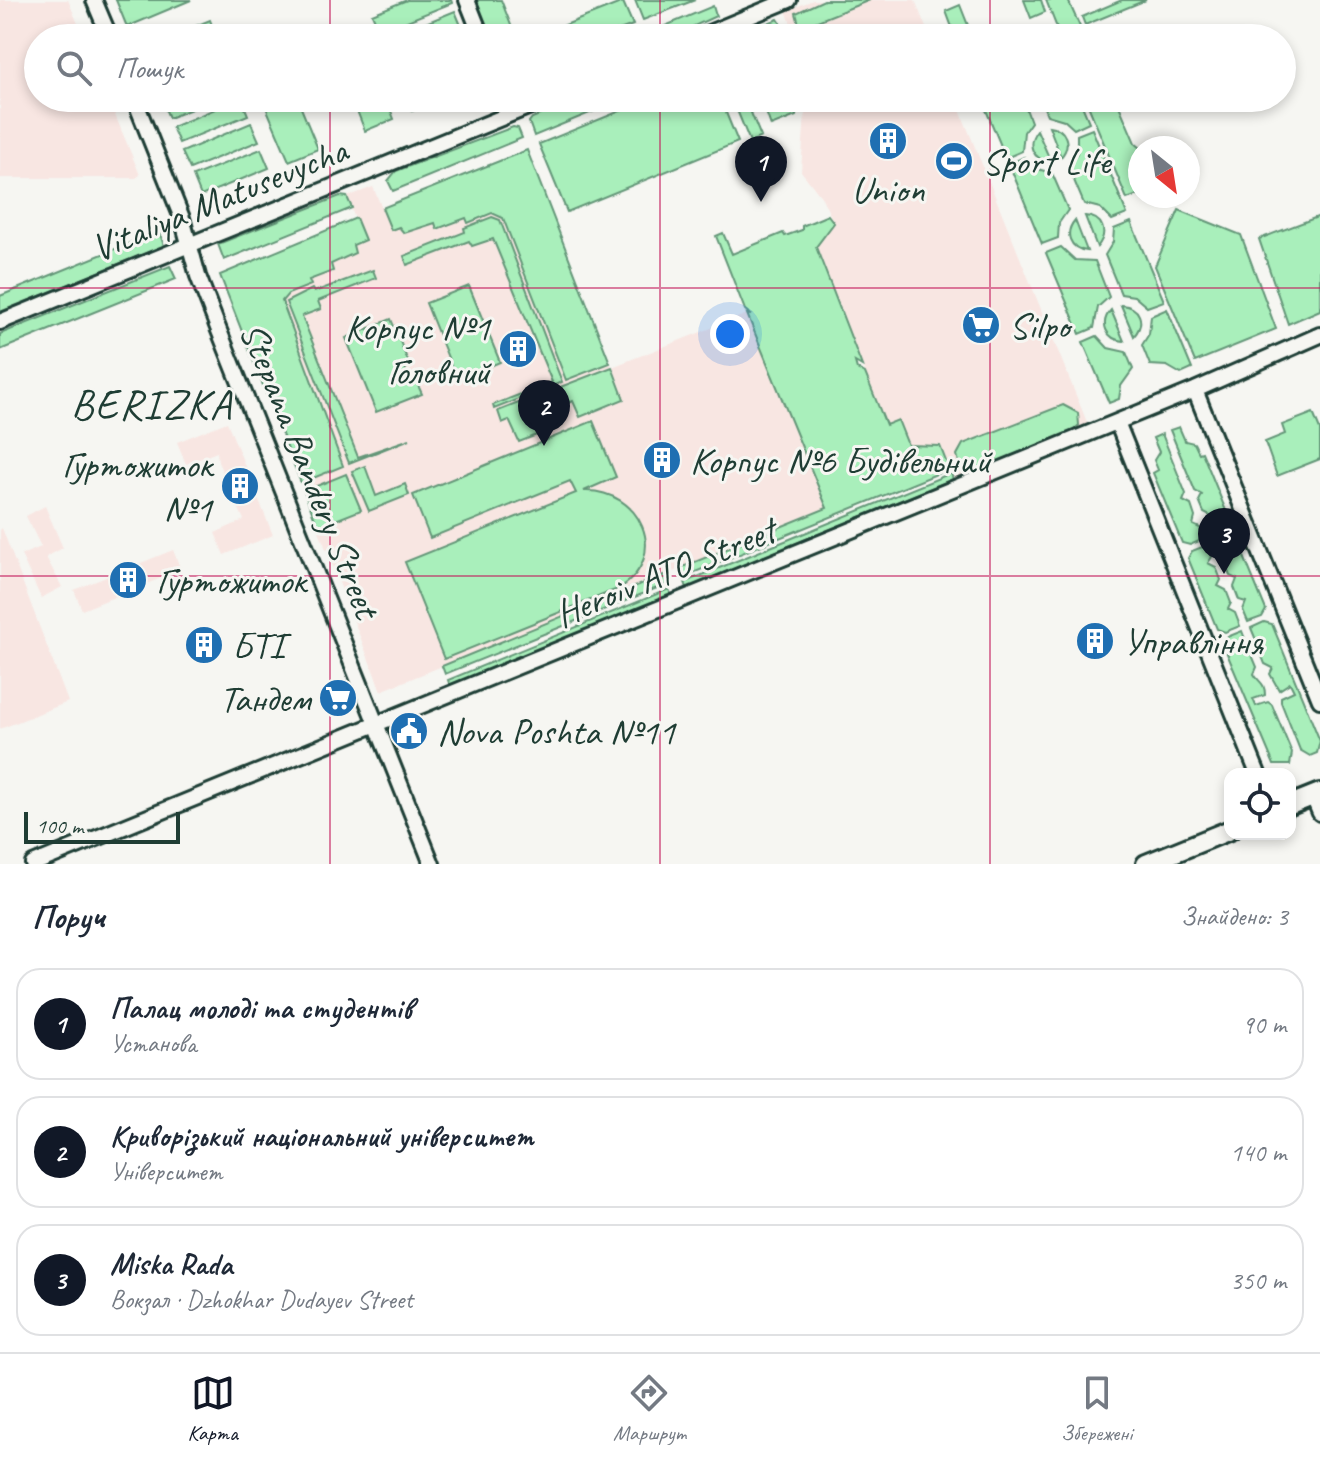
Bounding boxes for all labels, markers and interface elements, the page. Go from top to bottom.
search box [24,24,1296,112]
icon: search [52,46,96,90]
text: Пошук [116,49,183,87]
building icon: Union [867,120,909,162]
street label: Vitaliya Matusevycha [84,125,356,272]
pin: 1 [735,136,787,202]
north arrow [1128,136,1200,208]
place label: Sport Life [982,138,1113,185]
sports icon: Sport Life [933,140,975,182]
place label: Union [851,166,925,213]
place label: Silpo [1009,302,1073,349]
place label: Корпус №1 Головний [345,304,492,395]
supermarket icon: Silpo [960,304,1002,346]
your location [710,314,750,354]
street label: Stepana Bandery Street [229,316,392,628]
building icon: Корпус №1 Головний [497,328,539,370]
district label: BERIZKA [71,378,233,431]
pin: 2 [518,380,570,446]
place label: Корпус №6 Будівельний [690,437,993,484]
building icon: Корпус №6 Будівельний [641,439,683,481]
place label: Гуртожиток №1 [62,441,215,532]
building icon: Гуртожиток №1 [219,465,261,507]
street label: Heroiv ATO Street [548,504,787,638]
pin: 3 [1198,508,1250,574]
place label: Гуртожиток [156,557,309,604]
building icon: Гуртожиток [107,559,149,601]
place label: Управління [1123,618,1264,665]
building icon: Управління [1074,620,1116,662]
place label: БТІ [232,622,292,669]
building icon: БТІ [183,624,225,666]
place label: Тандем [220,675,312,722]
supermarket icon: Тандем [317,677,359,719]
place label: Nova Poshta №11 [437,708,677,755]
public building icon: Nova Poshta №11 [388,710,430,752]
map controls [1224,768,1296,840]
button: locate [1224,768,1296,840]
scale bar [24,808,180,844]
text: 100 m [36,812,83,840]
text: Поруч [32,895,105,938]
text: Знайдено: 3 [1181,900,1288,933]
text: Палац молоді та студентів [110,989,413,1027]
text: 1 [54,1008,66,1041]
text: 90 m [1242,1008,1286,1041]
text: Установа [110,1027,196,1060]
text: Криворізький національний університет [110,1117,534,1155]
text: 2 [54,1136,66,1169]
text: 140 m [1230,1136,1286,1169]
text: Університет [110,1155,222,1188]
text: Miska Rada [110,1245,232,1283]
text: 3 [54,1264,66,1297]
text: 350 m [1230,1264,1286,1297]
text: Вокзал · Dzhokhar Dudayev Street [110,1283,413,1316]
tab: Карта [188,1371,238,1447]
tab: Маршрут [613,1371,686,1447]
tab: Збережені [1061,1371,1132,1447]

